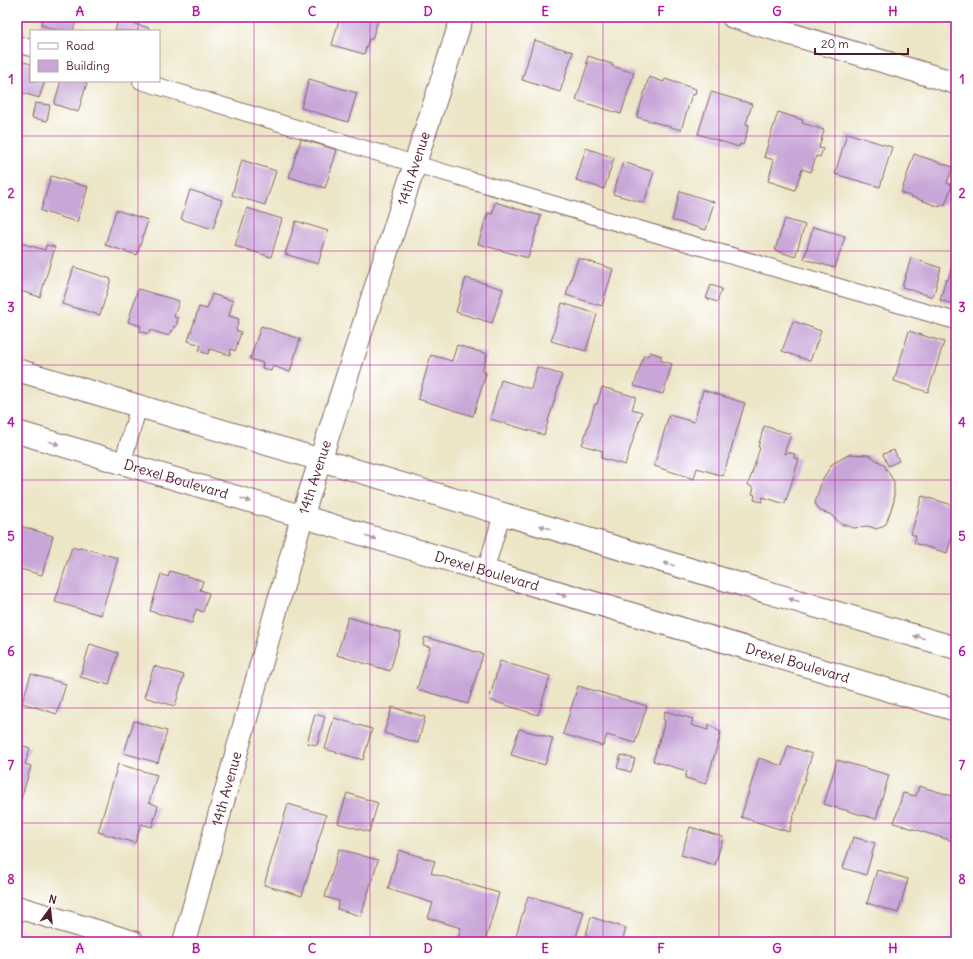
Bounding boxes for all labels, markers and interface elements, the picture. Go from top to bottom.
text: A [76,3,85,20]
text: B [192,3,201,20]
text: C [308,3,317,20]
text: D [423,3,433,20]
text: E [541,3,549,20]
text: F [657,3,665,20]
text: G [772,3,782,20]
text: H [888,3,898,20]
legend [30,30,160,82]
scale bar [815,30,908,56]
text: 20 m [821,36,849,51]
text: Road [66,38,94,53]
text: Building [66,58,110,73]
text: 1 [8,71,14,88]
text: 1 [959,71,965,88]
street label: 14th Avenue [393,129,434,208]
text: 2 [7,185,15,202]
text: 2 [958,185,966,202]
text: 3 [7,299,15,316]
text: 3 [958,299,966,316]
text: 4 [7,414,15,431]
text: 4 [958,414,966,431]
street label: 14th Avenue [295,438,335,516]
one-way arrow [49,440,61,446]
street label: Drexel Boulevard [122,455,230,503]
one-way arrow [240,497,252,503]
one-way arrow [538,524,550,530]
text: 5 [7,528,15,545]
text: 5 [958,528,966,545]
one-way arrow [365,535,377,541]
street label: Drexel Boulevard [433,547,541,595]
one-way arrow [663,561,675,567]
one-way arrow [557,592,569,598]
one-way arrow [788,597,800,603]
one-way arrow [912,634,924,640]
street label: Drexel Boulevard [743,639,852,687]
text: 6 [7,643,15,660]
text: 6 [958,643,966,660]
street label: 14th Avenue [208,749,245,828]
text: 7 [8,757,15,774]
text: 7 [959,757,966,774]
text: 8 [7,871,15,888]
text: 8 [958,871,966,888]
north arrow [30,889,70,929]
text: N [47,892,58,907]
text: A [76,940,85,957]
text: B [192,940,201,957]
text: C [308,940,317,957]
text: D [423,940,433,957]
text: E [541,940,549,957]
text: F [657,940,665,957]
text: G [772,940,782,957]
text: H [888,940,898,957]

